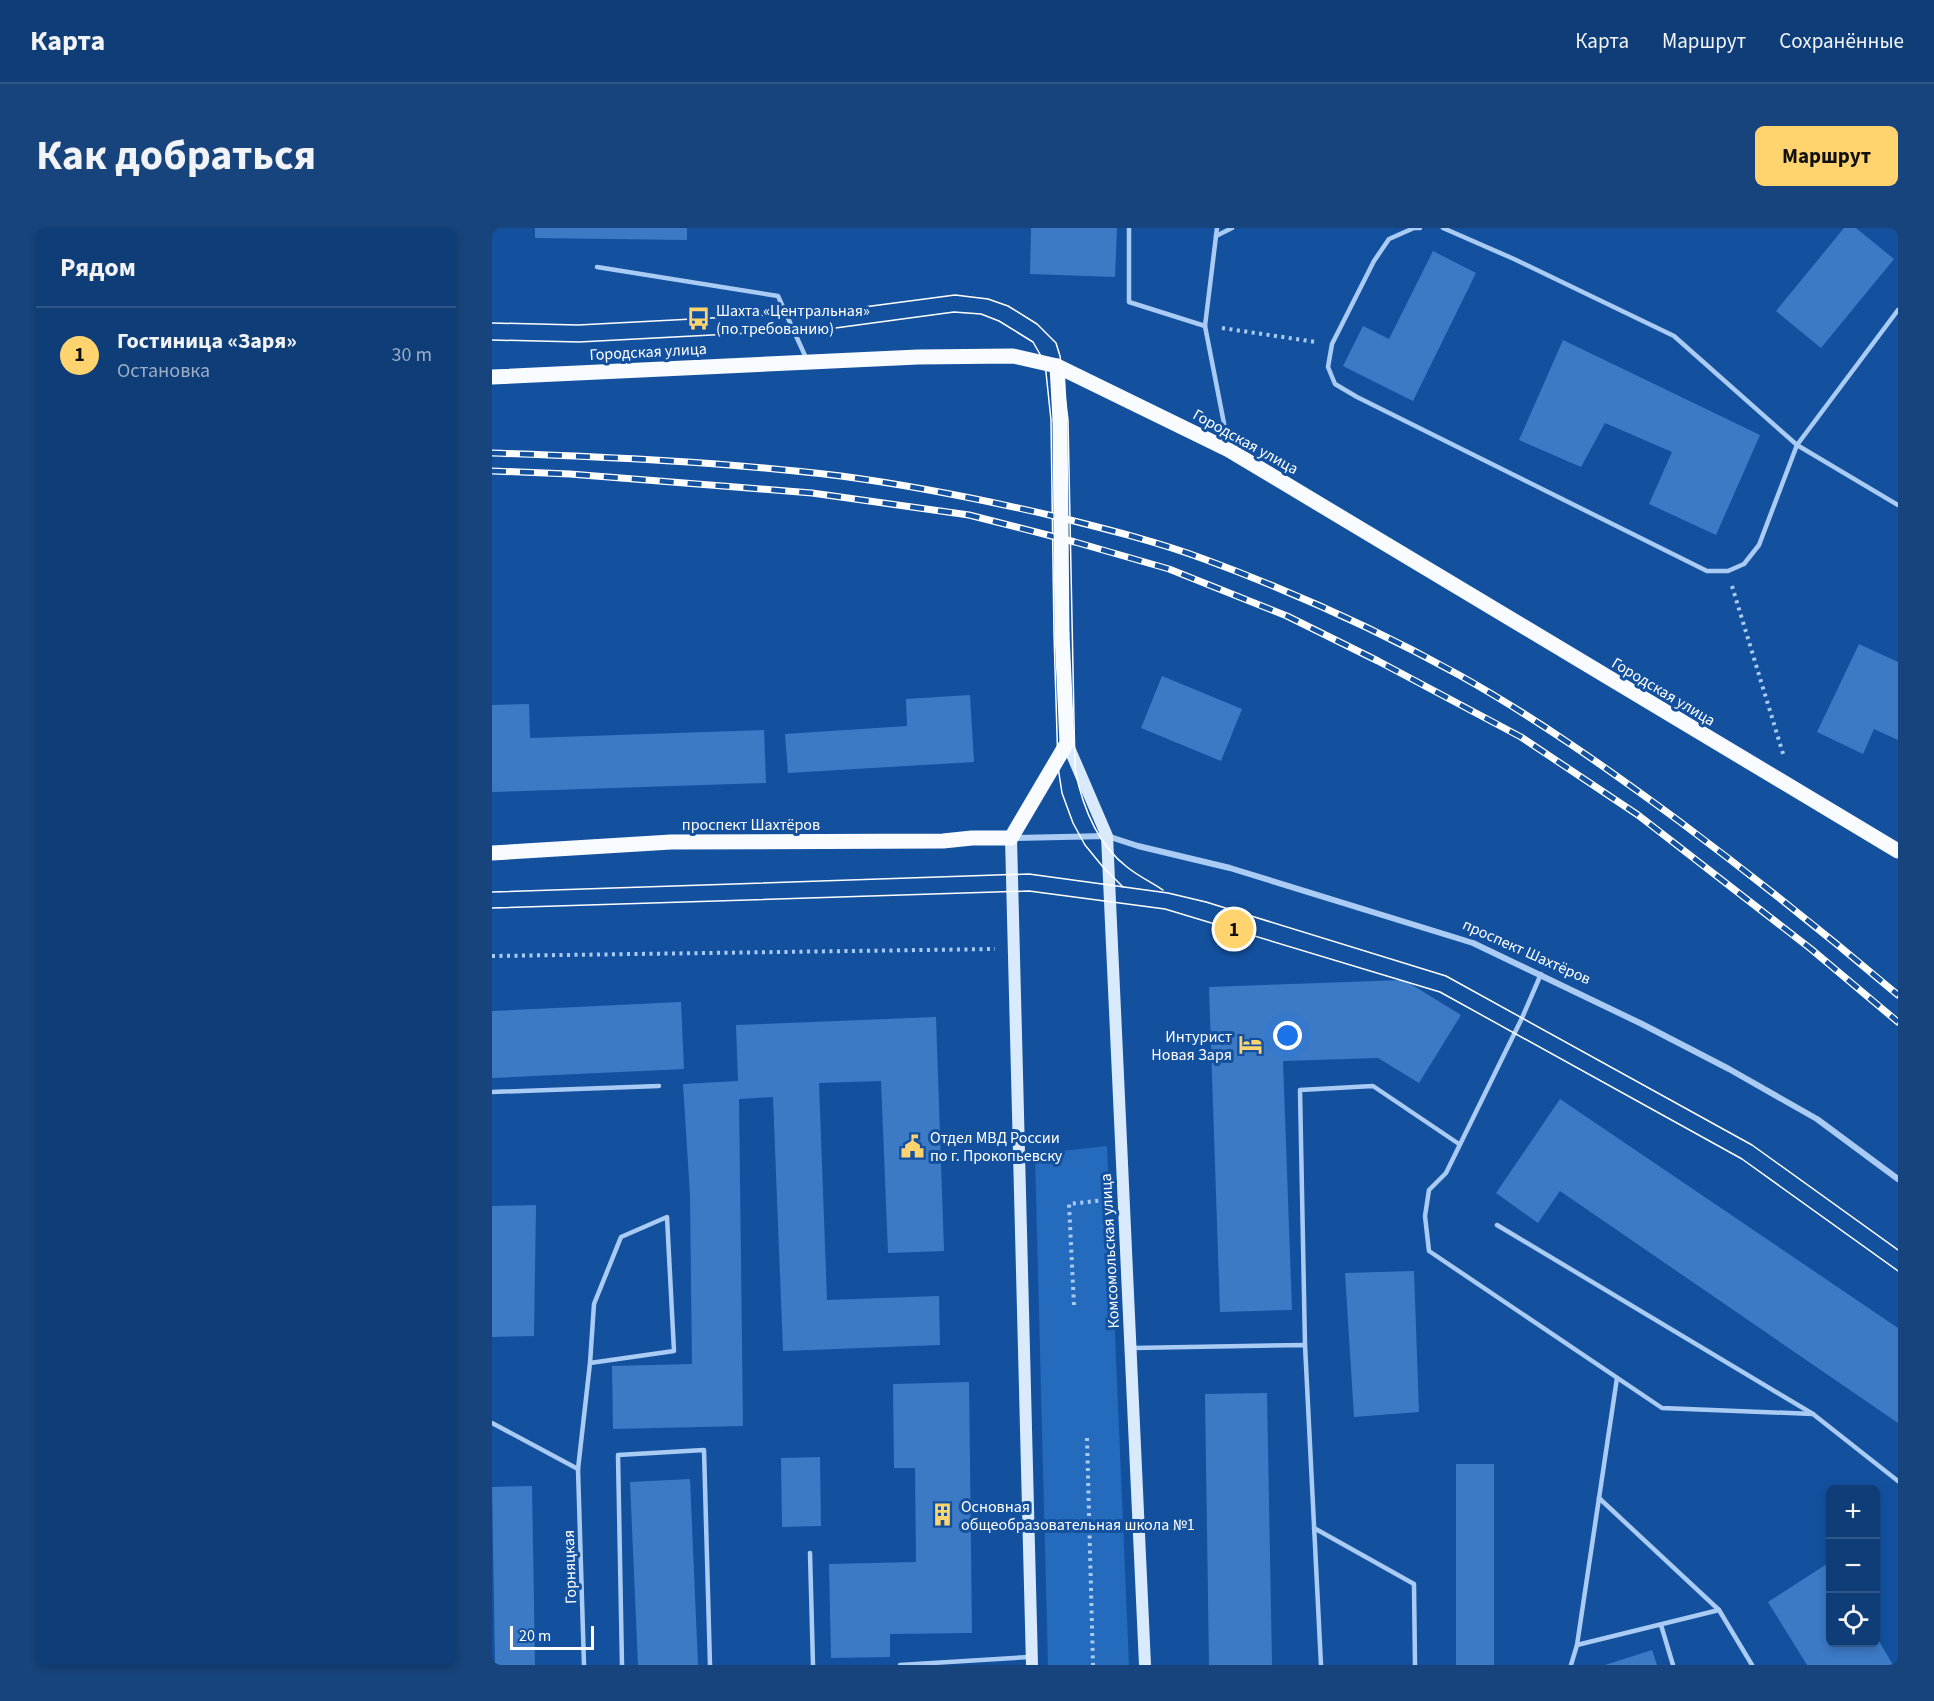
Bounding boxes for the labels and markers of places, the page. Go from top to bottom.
place label: Шахта «Центральная» (по требованию) [716,300,870,340]
bus stop icon: Шахта «Центральная» (по требованию) [685,306,711,332]
pin: 1 [1214,906,1254,952]
place label: Интурист Новая Заря [1151,1026,1232,1066]
hotel icon: Интурист Новая Заря [1237,1032,1263,1058]
place label: Отдел МВД России по г. Прокопьевску [930,1127,1063,1167]
public building icon: Отдел МВД России по г. Прокопьевску [899,1133,925,1159]
place label: Основная общеобразовательная школа №1 [961,1496,1195,1536]
building icon: Основная общеобразовательная школа №1 [930,1502,956,1528]

